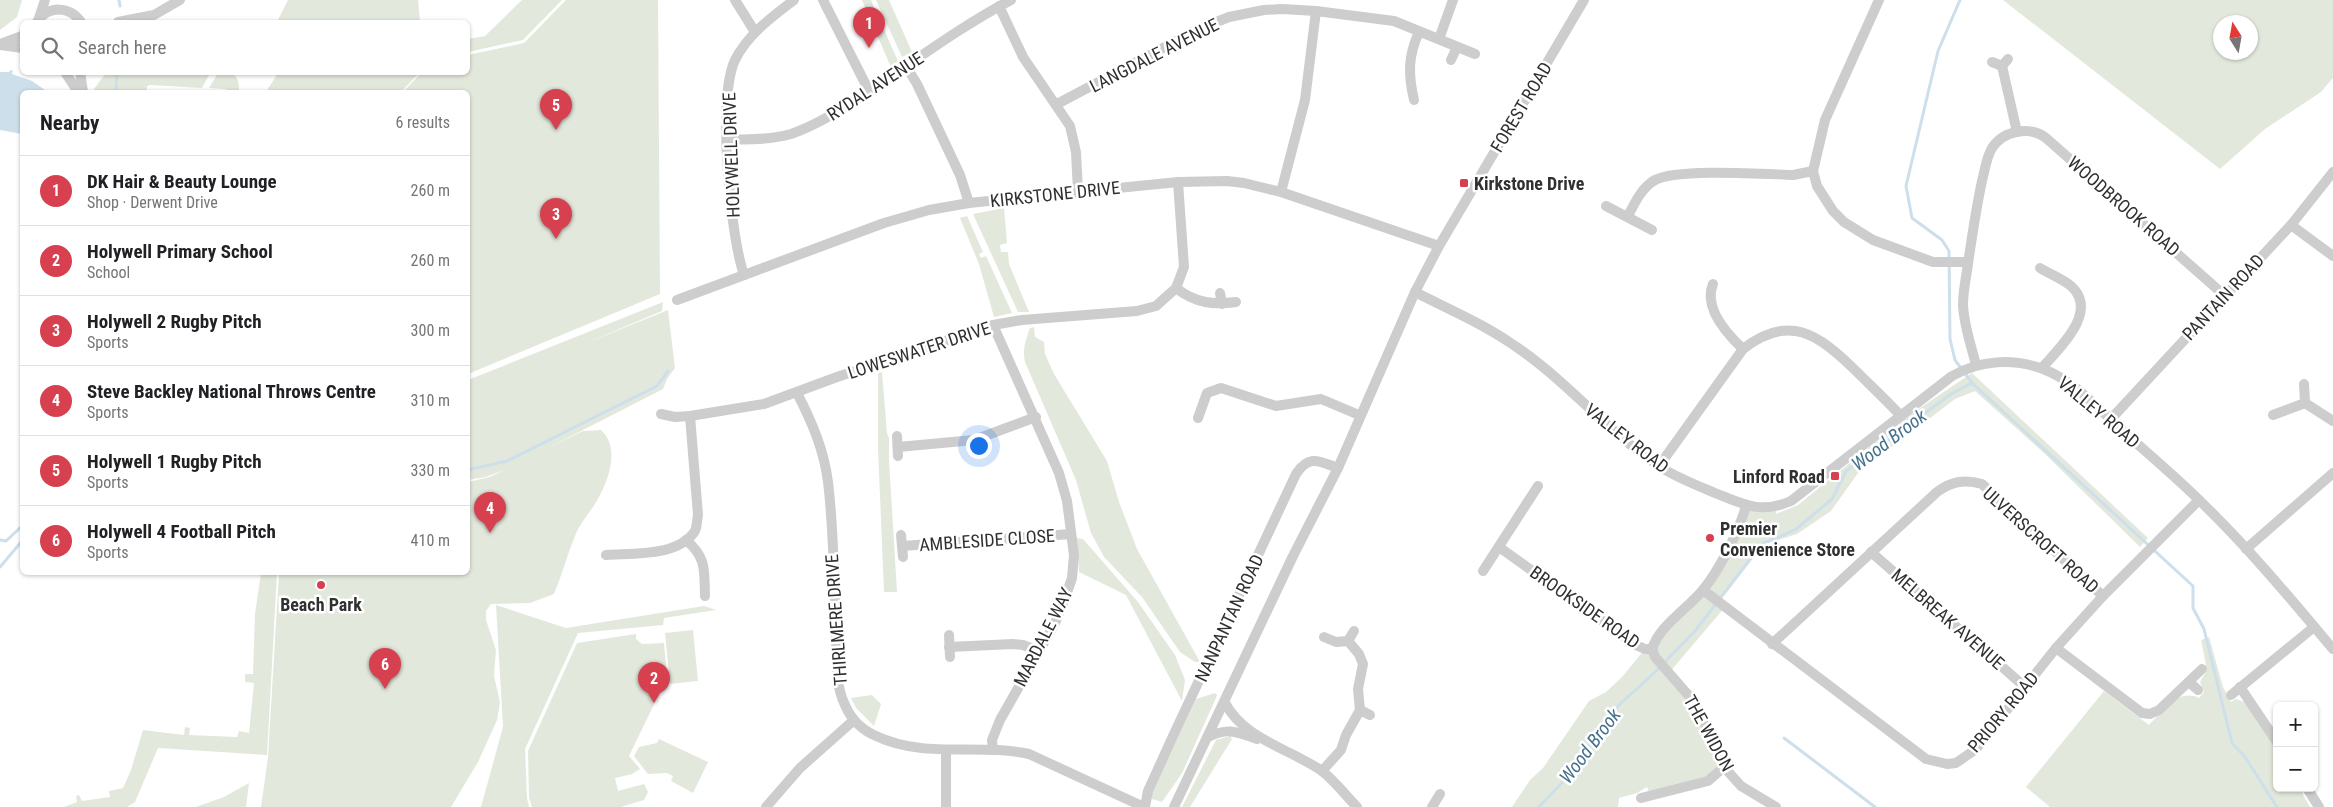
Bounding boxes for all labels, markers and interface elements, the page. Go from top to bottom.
pin: 1 [853,7,885,48]
street label: LANGDALE AVENUE [1086,13,1222,97]
north arrow [2213,15,2258,60]
search box [20,20,470,75]
icon: search [38,34,66,62]
text: Search here [78,36,166,59]
street label: RYDAL AVENUE [823,47,927,125]
street label: FOREST ROAD [1486,58,1556,156]
pin: 5 [540,89,572,130]
street label: HOLYWELL DRIVE [718,92,744,218]
text: Nearby [40,111,99,135]
text: 6 results [395,113,450,132]
street label: WOODBROOK ROAD [2064,152,2184,260]
text: DK Hair & Beauty Lounge [87,170,277,193]
place label: Kirkstone Drive [1474,173,1585,194]
street label: KIRKSTONE DRIVE [989,177,1121,211]
marker: Kirkstone Drive [1458,177,1470,189]
text: 1 [52,181,60,200]
text: 260 m [411,181,450,200]
text: Shop · Derwent Drive [87,193,218,212]
pin: 3 [540,198,572,239]
text: Holywell Primary School [87,240,273,263]
street label: PANTAIN ROAD [2178,250,2268,344]
text: 2 [52,251,60,270]
text: 260 m [411,251,450,270]
text: School [87,263,130,282]
text: Holywell 2 Rugby Pitch [87,310,262,333]
street label: LOWESWATER DRIVE [845,317,993,383]
text: 3 [52,321,60,340]
text: 300 m [411,321,450,340]
text: Sports [87,333,129,352]
street label: VALLEY ROAD [2054,372,2144,452]
text: Steve Backley National Throws Centre [87,380,376,403]
text: 4 [52,391,60,410]
text: 310 m [411,391,450,410]
street label: VALLEY ROAD [1581,399,1673,477]
text: Sports [87,403,129,422]
water label: Wood Brook [1847,404,1932,476]
your location [966,433,992,459]
text: Holywell 1 Rugby Pitch [87,450,262,473]
text: 5 [52,461,60,480]
text: 330 m [411,461,450,480]
place label: Linford Road [1733,466,1825,487]
marker: Linford Road [1829,470,1841,482]
text: Sports [87,473,129,492]
street label: ULVERSCROFT ROAD [1979,483,2103,597]
pin: 4 [474,492,506,533]
place label: Premier Convenience Store [1720,518,1855,560]
text: Holywell 4 Football Pitch [87,520,276,543]
street label: AMBLESIDE CLOSE [919,525,1056,555]
text: 6 [52,531,60,550]
text: 410 m [411,531,450,550]
marker: Premier Convenience Store [1704,532,1716,544]
text: Sports [87,543,129,562]
street label: NANPANTAN ROAD [1190,551,1268,685]
street label: THIRLMERE DRIVE [821,554,851,686]
street label: BROOKSIDE ROAD [1526,561,1644,653]
street label: MELBREAK AVENUE [1887,564,2009,674]
marker: Beach Park [315,579,327,591]
street label: MARDALE WAY [1009,584,1077,690]
place label: Beach Park [280,594,362,615]
pin: 6 [369,648,401,689]
pin: 2 [638,662,670,703]
street label: PRIORY ROAD [1963,668,2043,756]
street label: THE WIDON [1679,691,1739,775]
map controls [2273,702,2318,792]
button: + [2273,702,2318,747]
water label: Wood Brook [1554,703,1626,788]
button: − [2273,747,2318,792]

